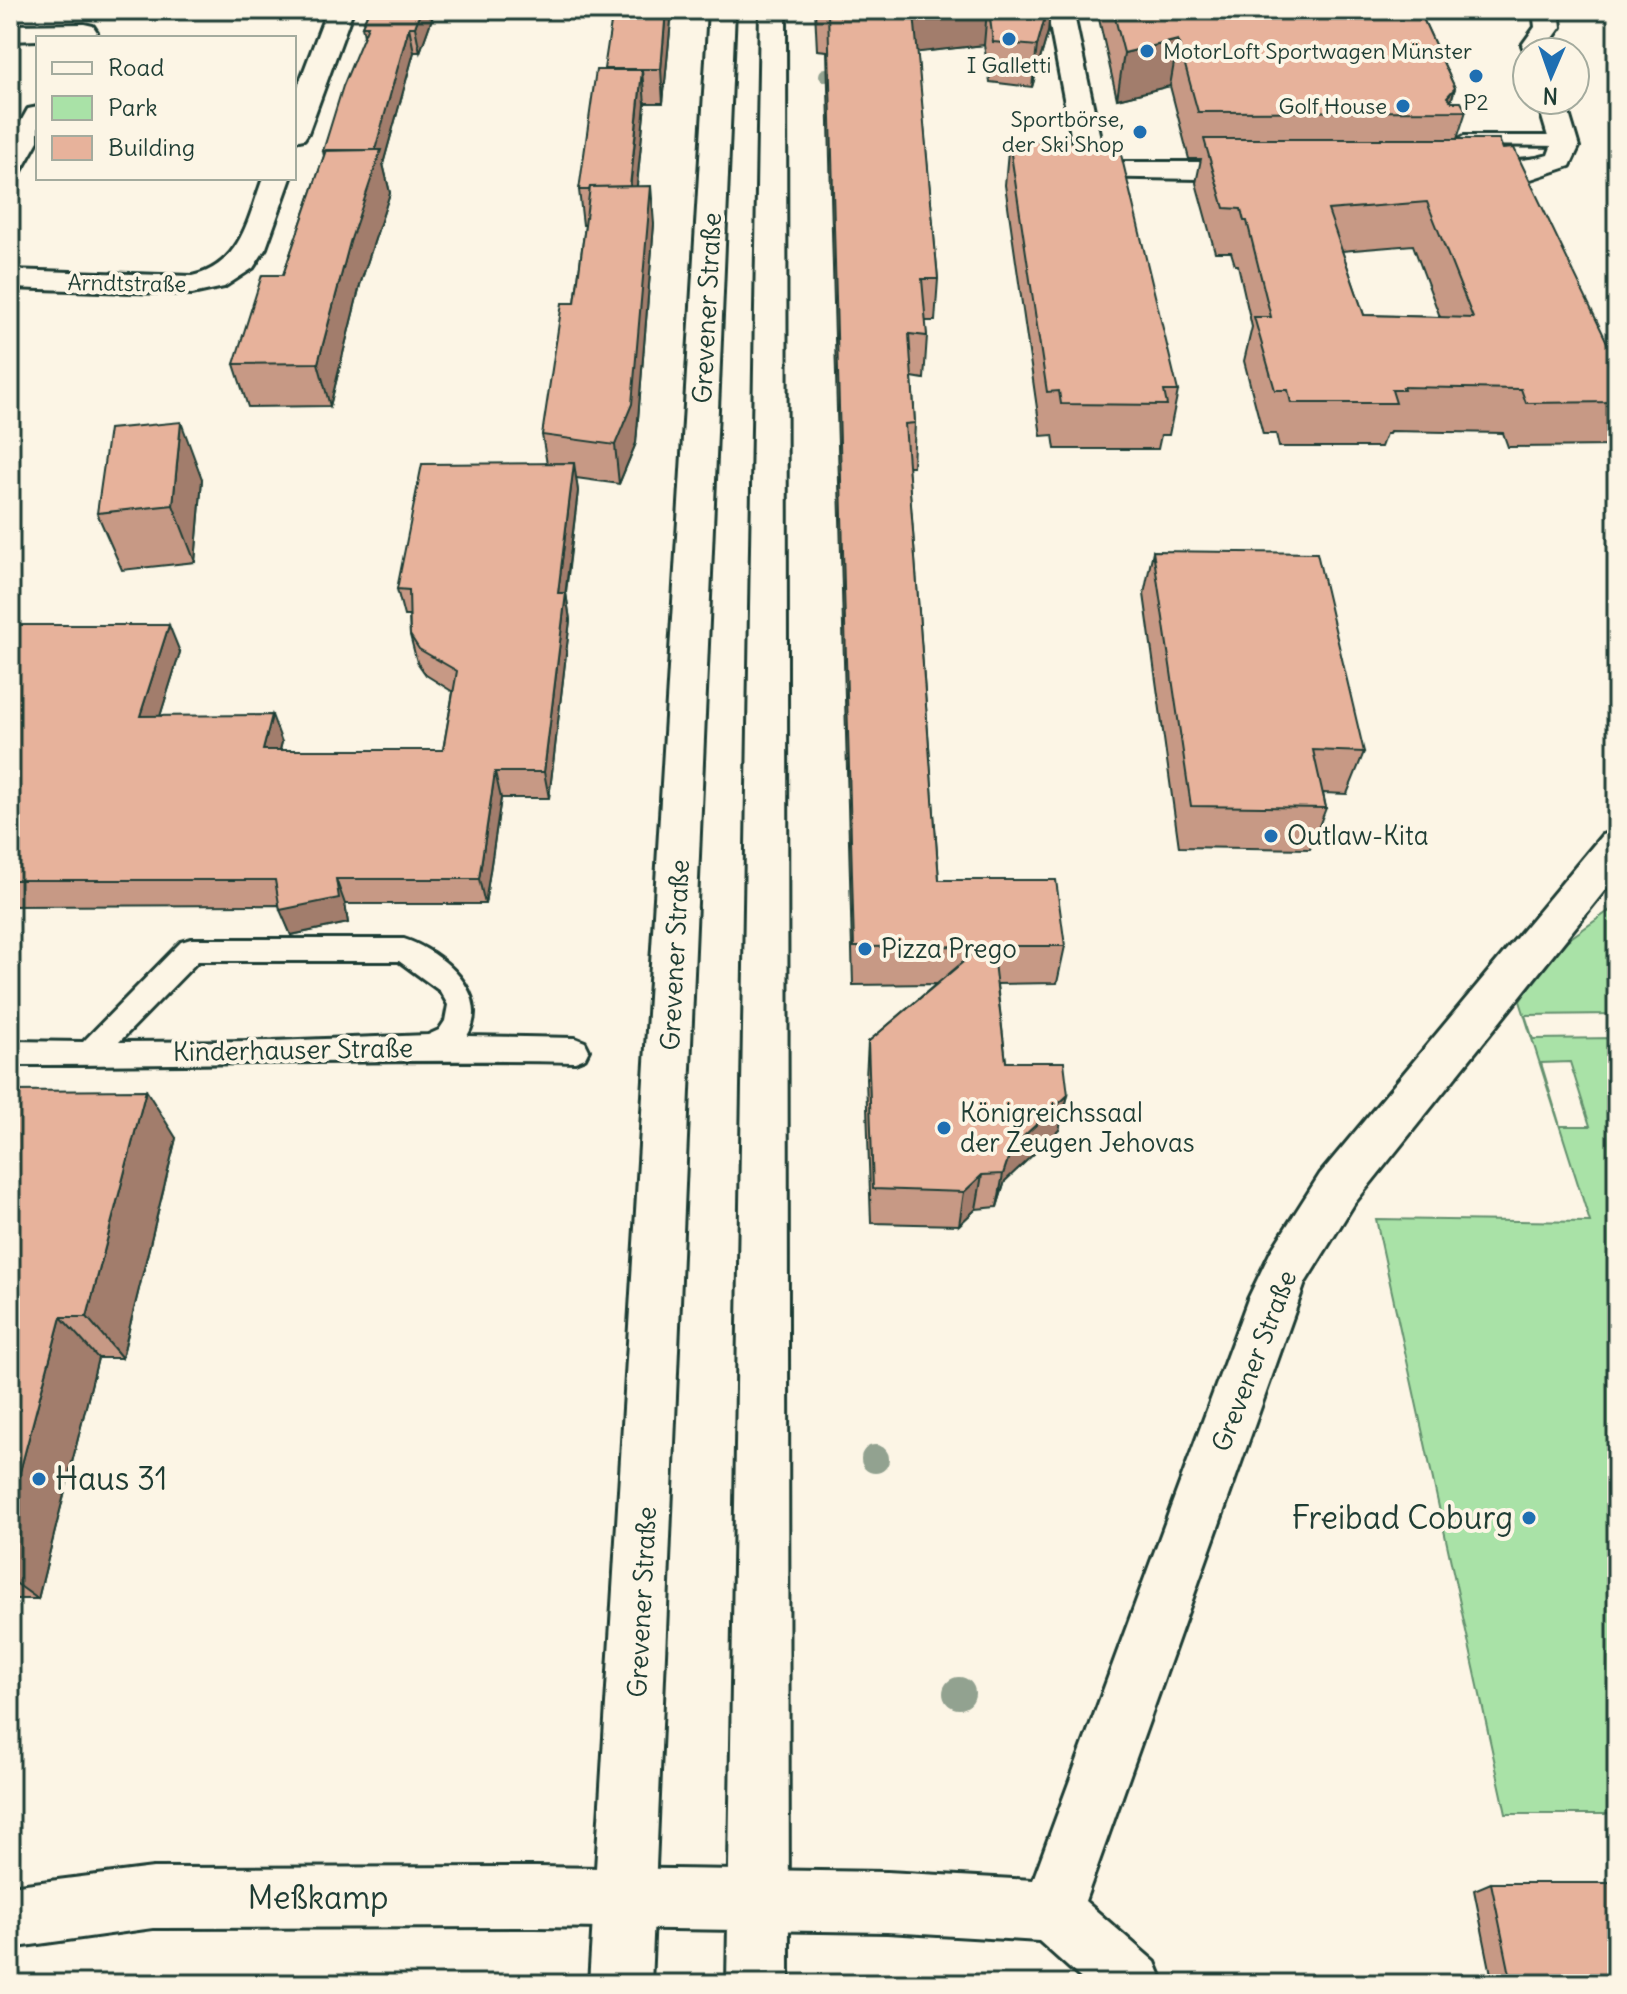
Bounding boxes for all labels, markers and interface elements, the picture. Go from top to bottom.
marker: I Galletti [1000,30,1018,48]
legend [36,36,296,180]
north arrow [1511,36,1591,116]
place label: MotorLoft Sportwagen Münster [1163,37,1472,65]
marker: MotorLoft Sportwagen Münster [1138,42,1156,60]
place label: I Galletti [967,51,1051,79]
text: Road [108,52,164,82]
marker: P2 [1467,67,1485,85]
text: N [1542,82,1558,110]
place label: P2 [1463,88,1489,116]
text: Park [108,92,158,122]
place label: Golf House [1279,92,1387,120]
marker: Golf House [1394,97,1412,115]
place label: Sportbörse, der Ski Shop [1002,105,1124,158]
marker: Sportbörse, der Ski Shop [1131,123,1149,141]
text: Building [108,132,195,162]
street label: Grevener Straße [685,212,728,404]
street label: Arndtstraße [67,268,187,298]
place label: Outlaw-Kita [1287,819,1429,852]
marker: Outlaw-Kita [1262,827,1280,845]
street label: Grevener Straße [653,859,696,1051]
place label: Pizza Prego [881,932,1017,965]
marker: Pizza Prego [856,940,874,958]
street label: Kinderhauser Straße [173,1031,413,1068]
place label: Königreichssaal der Zeugen Jehovas [960,1096,1195,1159]
marker: Königreichssaal der Zeugen Jehovas [935,1119,953,1137]
street label: Grevener Straße [1204,1266,1303,1456]
place label: Haus 31 [55,1458,167,1499]
marker: Haus 31 [30,1470,48,1488]
place label: Freibad Coburg [1292,1497,1513,1538]
street label: Grevener Straße [620,1506,663,1698]
marker: Freibad Coburg [1520,1509,1538,1527]
street label: Meßkamp [247,1877,389,1918]

